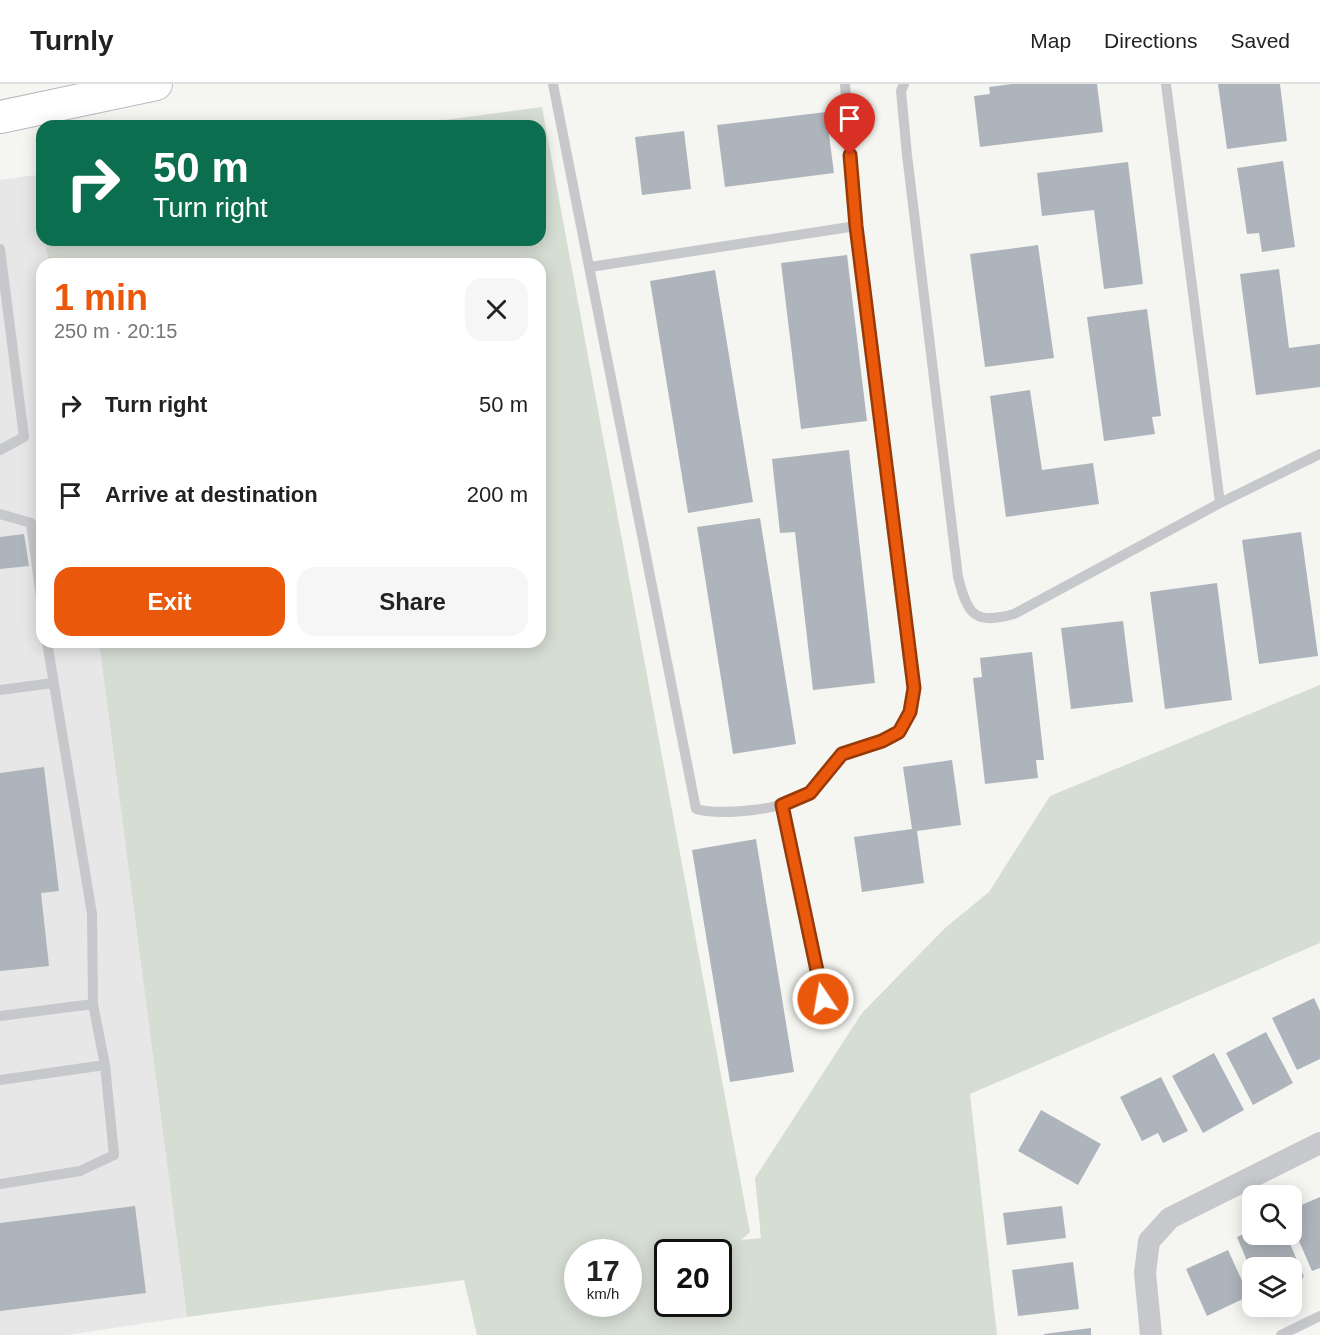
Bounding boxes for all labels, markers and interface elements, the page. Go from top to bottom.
text: Turnly [30,25,113,56]
text: Map [1030,29,1071,52]
text: Directions [1104,29,1197,52]
text: Saved [1230,29,1290,52]
pin [824,93,875,155]
icon: arrive [833,102,866,135]
icon: right [54,144,132,222]
text: 50 m [153,144,249,191]
text: Turn right [153,193,268,223]
text: 1 min [54,277,148,318]
button: close [465,278,528,341]
text: 250 m · 20:15 [54,320,177,342]
icon: right [54,389,87,422]
text: Turn right [105,392,207,417]
text: 50 m [479,392,528,417]
icon: arrive [54,479,87,512]
text: Arrive at destination [105,482,318,507]
text: 200 m [467,482,528,507]
button: Exit [54,567,285,636]
button: Share [297,567,528,636]
position arrow [791,967,855,1031]
map controls [1242,1185,1302,1317]
button: search [1242,1185,1302,1245]
speed limit sign: 20 [654,1239,732,1317]
text: 17 [586,1254,620,1287]
button: layers [1242,1257,1302,1317]
text: km/h [587,1285,619,1302]

